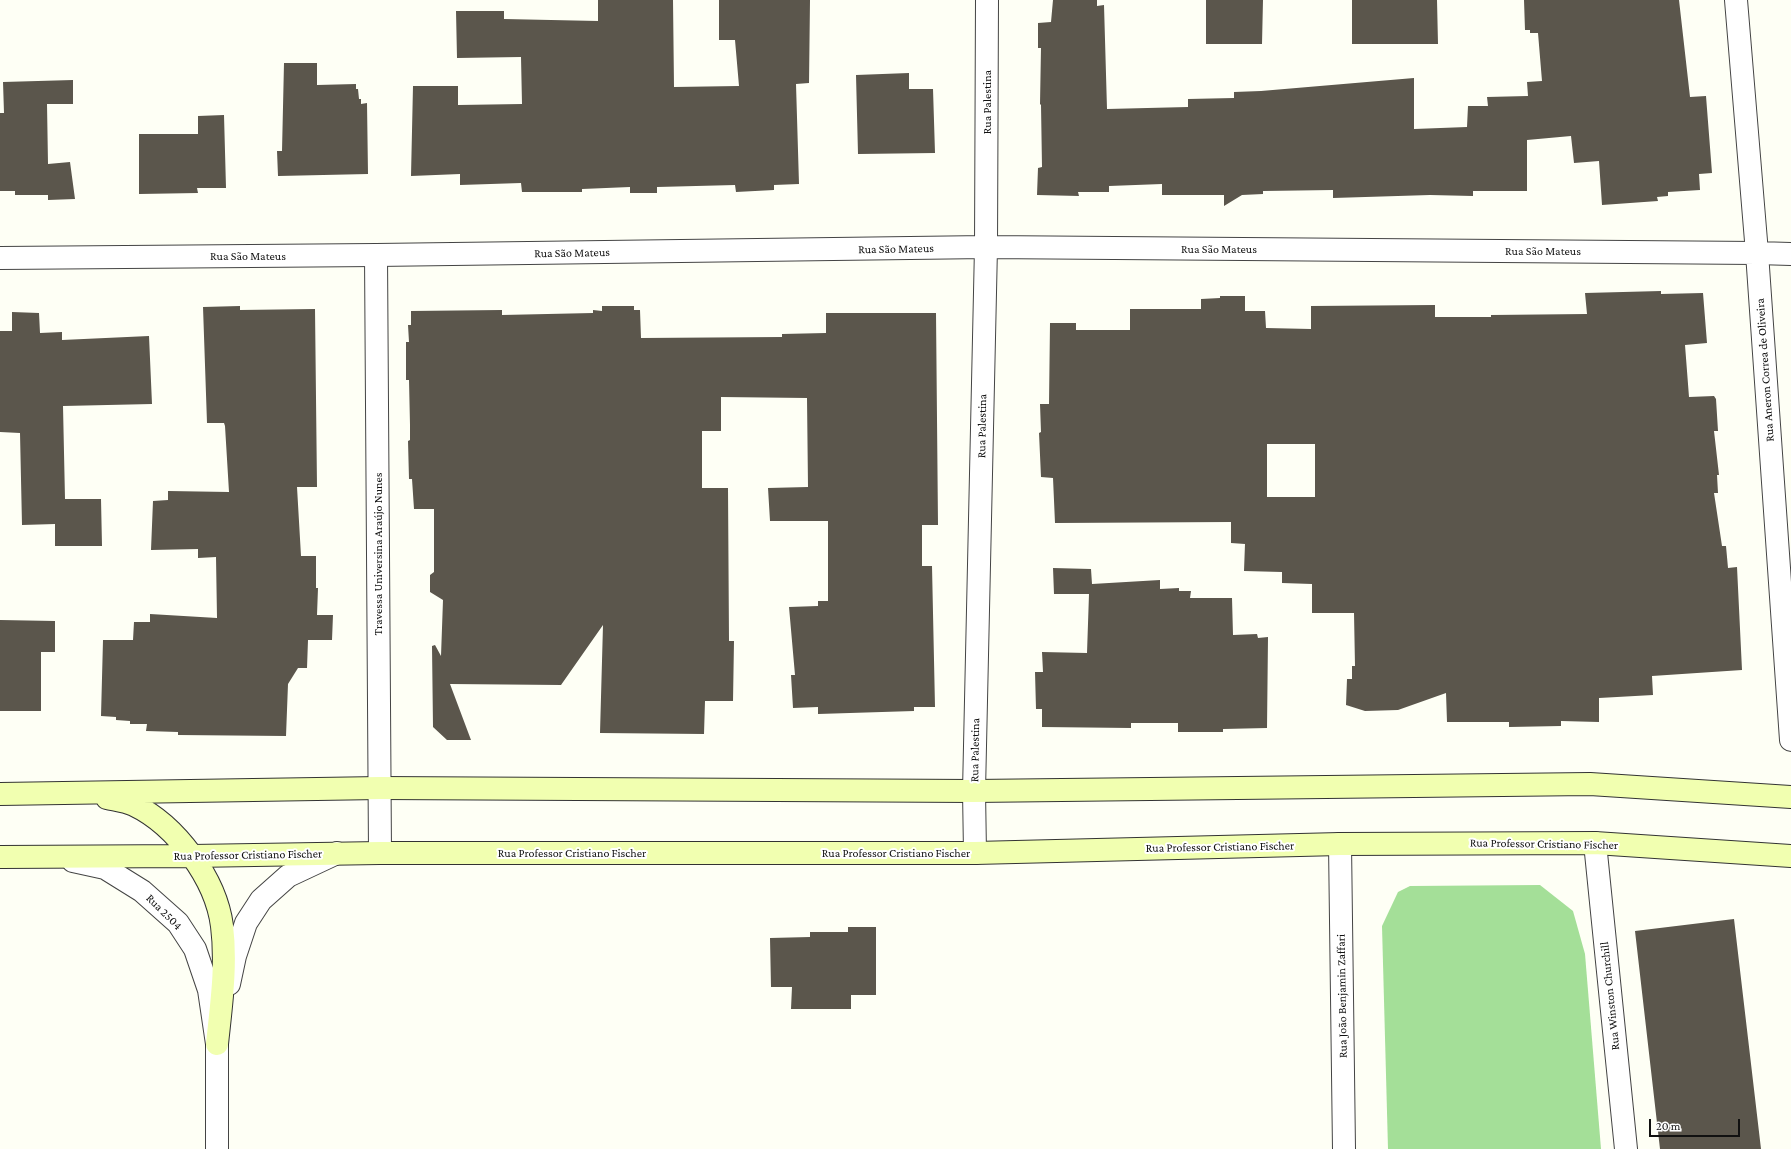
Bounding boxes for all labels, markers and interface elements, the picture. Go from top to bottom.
street label: Rua Palestina [980,70,994,134]
street label: Rua São Mateus [858,241,934,257]
street label: Rua São Mateus [1181,242,1257,256]
street label: Rua São Mateus [1505,244,1581,258]
street label: Rua São Mateus [534,245,610,261]
street label: Rua São Mateus [210,249,286,263]
street label: Rua Aneron Correa de Oliveira [1753,298,1777,442]
street label: Rua Palestina [974,394,990,458]
street label: Travessa Universina Araújo Nunes [371,473,385,635]
street label: Rua Palestina [967,718,983,782]
street label: Rua Professor Cristiano Fischer [1470,836,1618,852]
street label: Rua Professor Cristiano Fischer [1146,839,1294,855]
street label: Rua Professor Cristiano Fischer [498,846,646,860]
street label: Rua Professor Cristiano Fischer [822,846,970,860]
street label: Rua Professor Cristiano Fischer [174,847,322,863]
street label: Rua 2504 [143,891,185,933]
street label: Rua João Benjamin Zaffari [1334,934,1350,1058]
street label: Rua Winston Churchill [1597,941,1623,1051]
scale bar [1651,1111,1742,1137]
text: 20 m [1656,1119,1680,1133]

